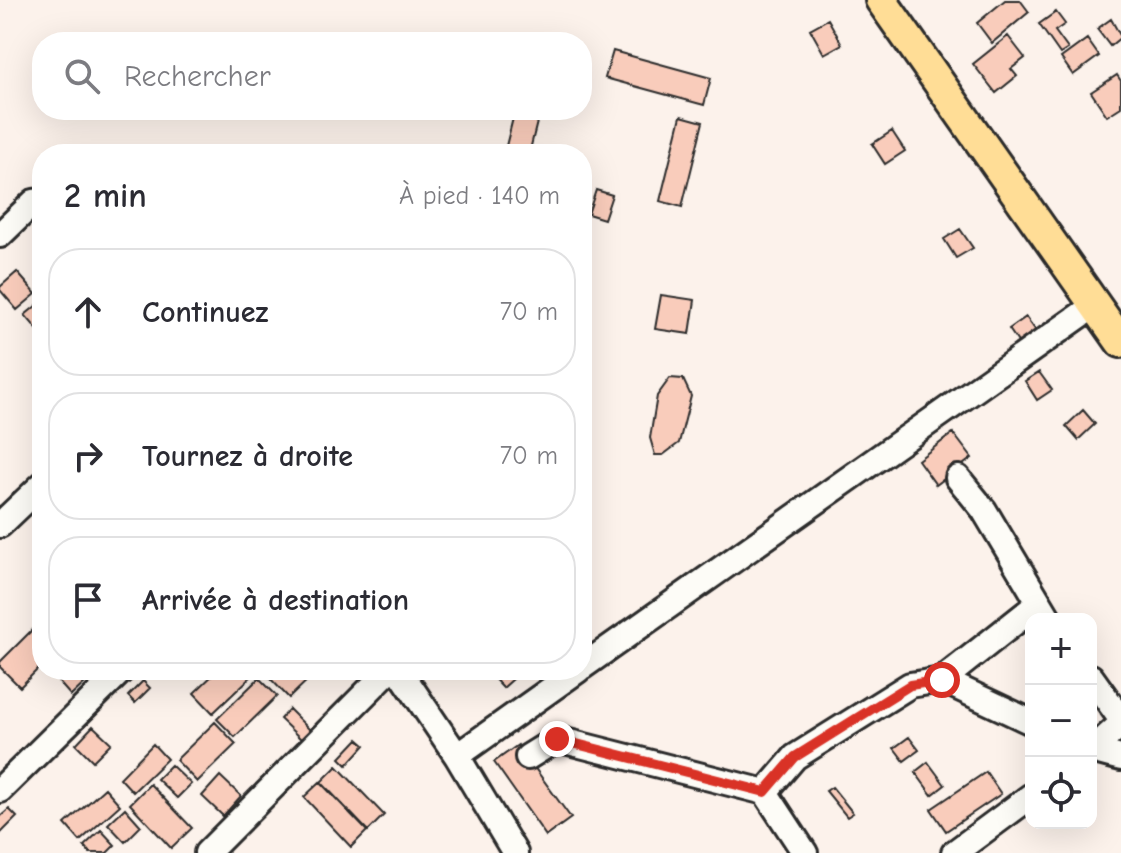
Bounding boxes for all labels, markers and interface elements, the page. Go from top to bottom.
search box [32,32,592,120]
icon: search [60,54,104,98]
text: Rechercher [124,59,271,94]
text: 2 min [64,176,147,216]
text: À pied · 140 m [399,181,560,211]
icon: ahead [66,290,110,334]
text: Continuez [142,295,268,330]
text: 70 m [500,297,558,327]
icon: right [66,434,110,478]
text: Tournez à droite [142,439,353,474]
text: 70 m [500,441,558,471]
icon: arrive [66,578,110,622]
text: Arrivée à destination [142,583,409,618]
map controls [1025,613,1097,829]
button: + [1025,613,1097,685]
route start [924,662,960,698]
button: − [1025,685,1097,757]
route end [539,721,575,757]
button: locate [1025,757,1097,829]

